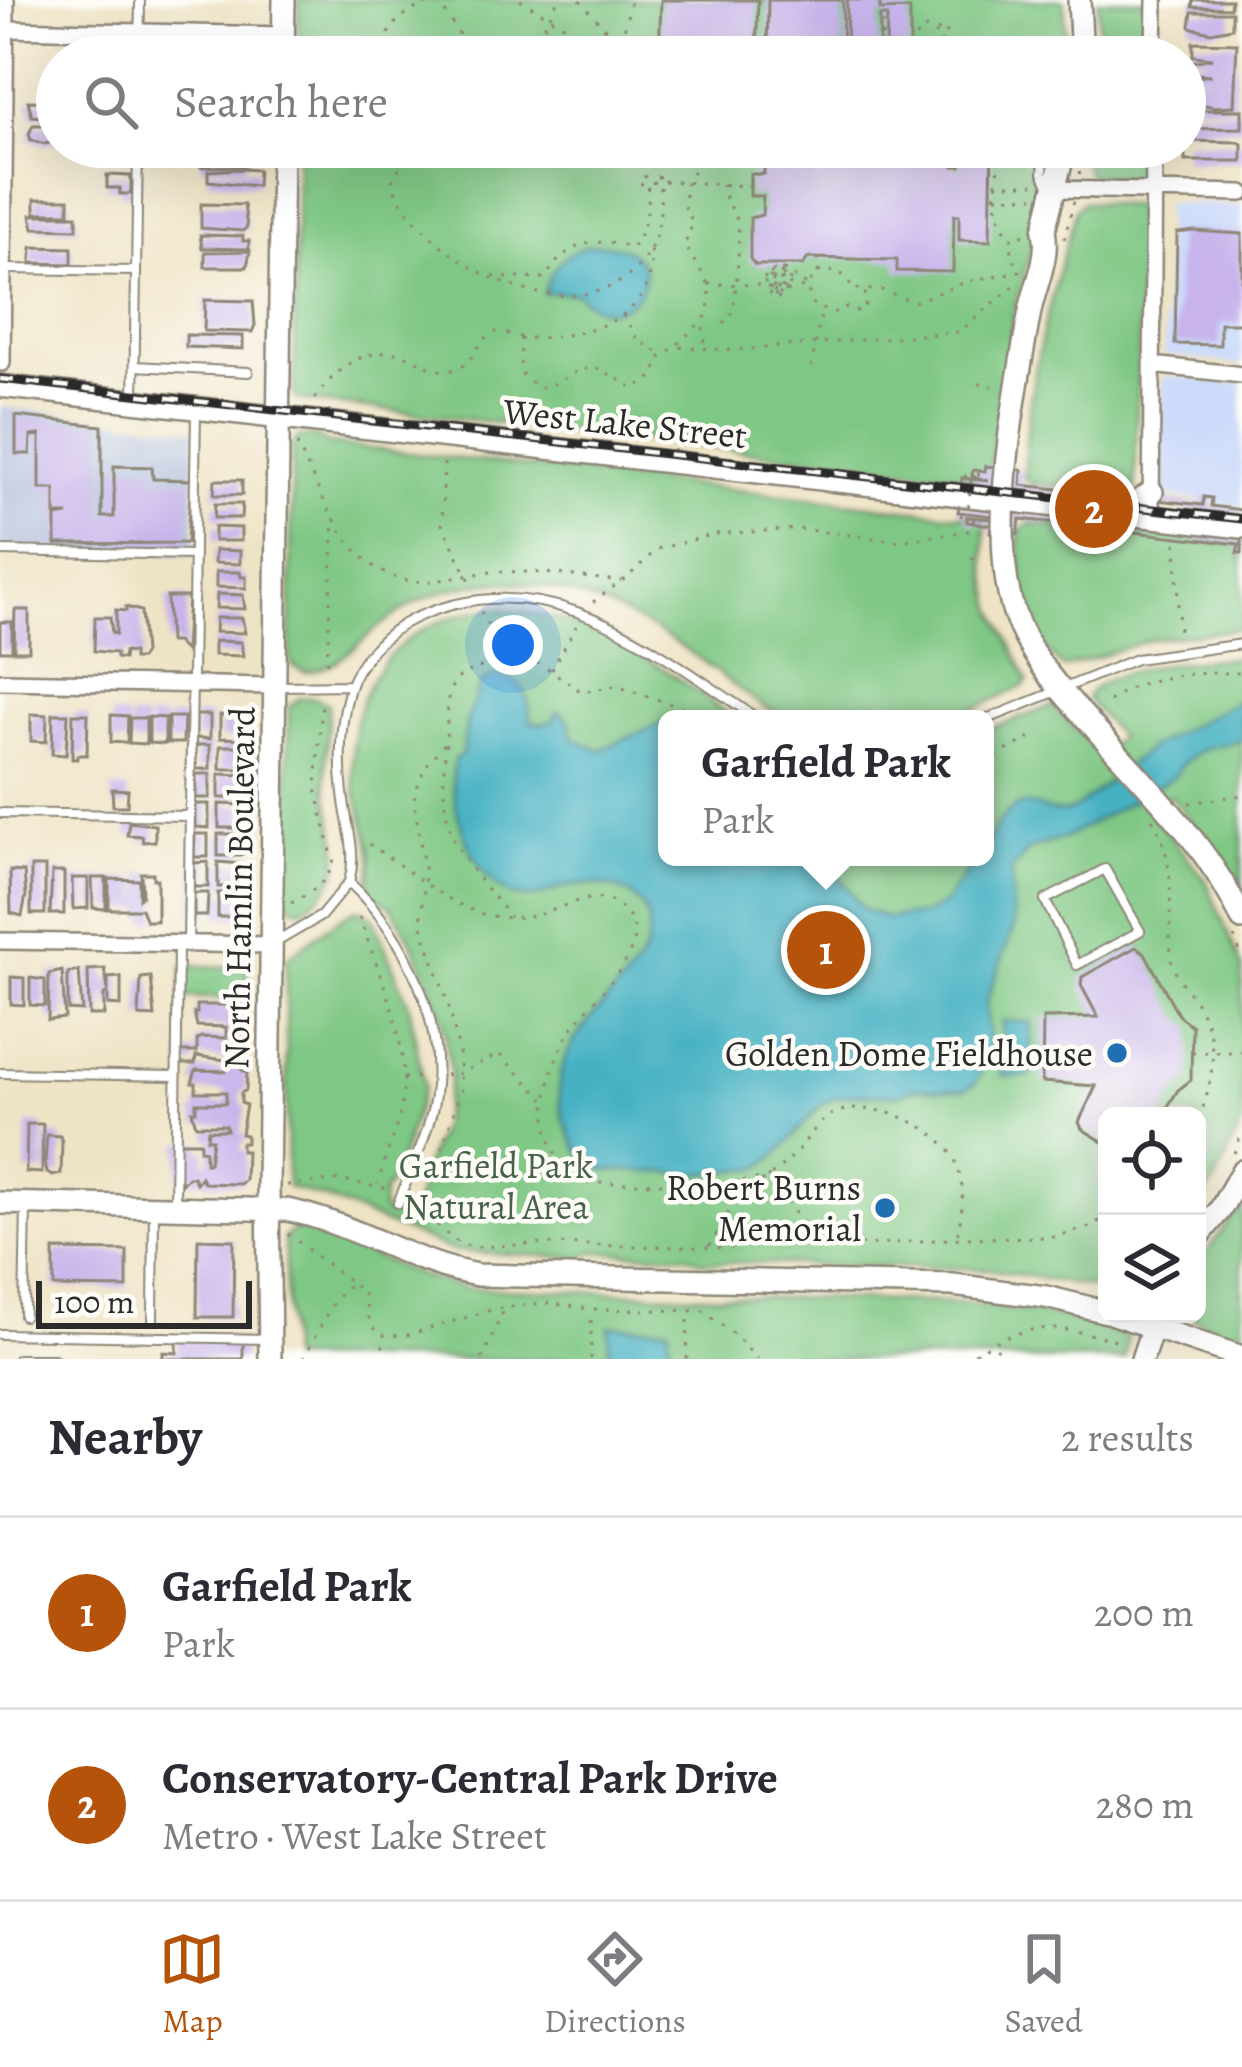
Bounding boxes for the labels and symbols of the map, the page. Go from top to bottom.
street label: West Lake Street [500,386,749,460]
pin: 2 [1055,464,1133,554]
your location [483,615,543,675]
street label: North Hamlin Boulevard [211,706,267,1070]
pin: 1 [787,905,865,995]
place label: Golden Dome Fieldhouse [725,1029,1093,1078]
marker: Golden Dome Fieldhouse [1104,1040,1130,1066]
park label: Garfield Park Natural Area [399,1141,593,1231]
place label: Robert Burns Memorial [666,1163,861,1253]
marker: Robert Burns Memorial [872,1195,898,1221]
scale bar [36,1275,252,1328]

